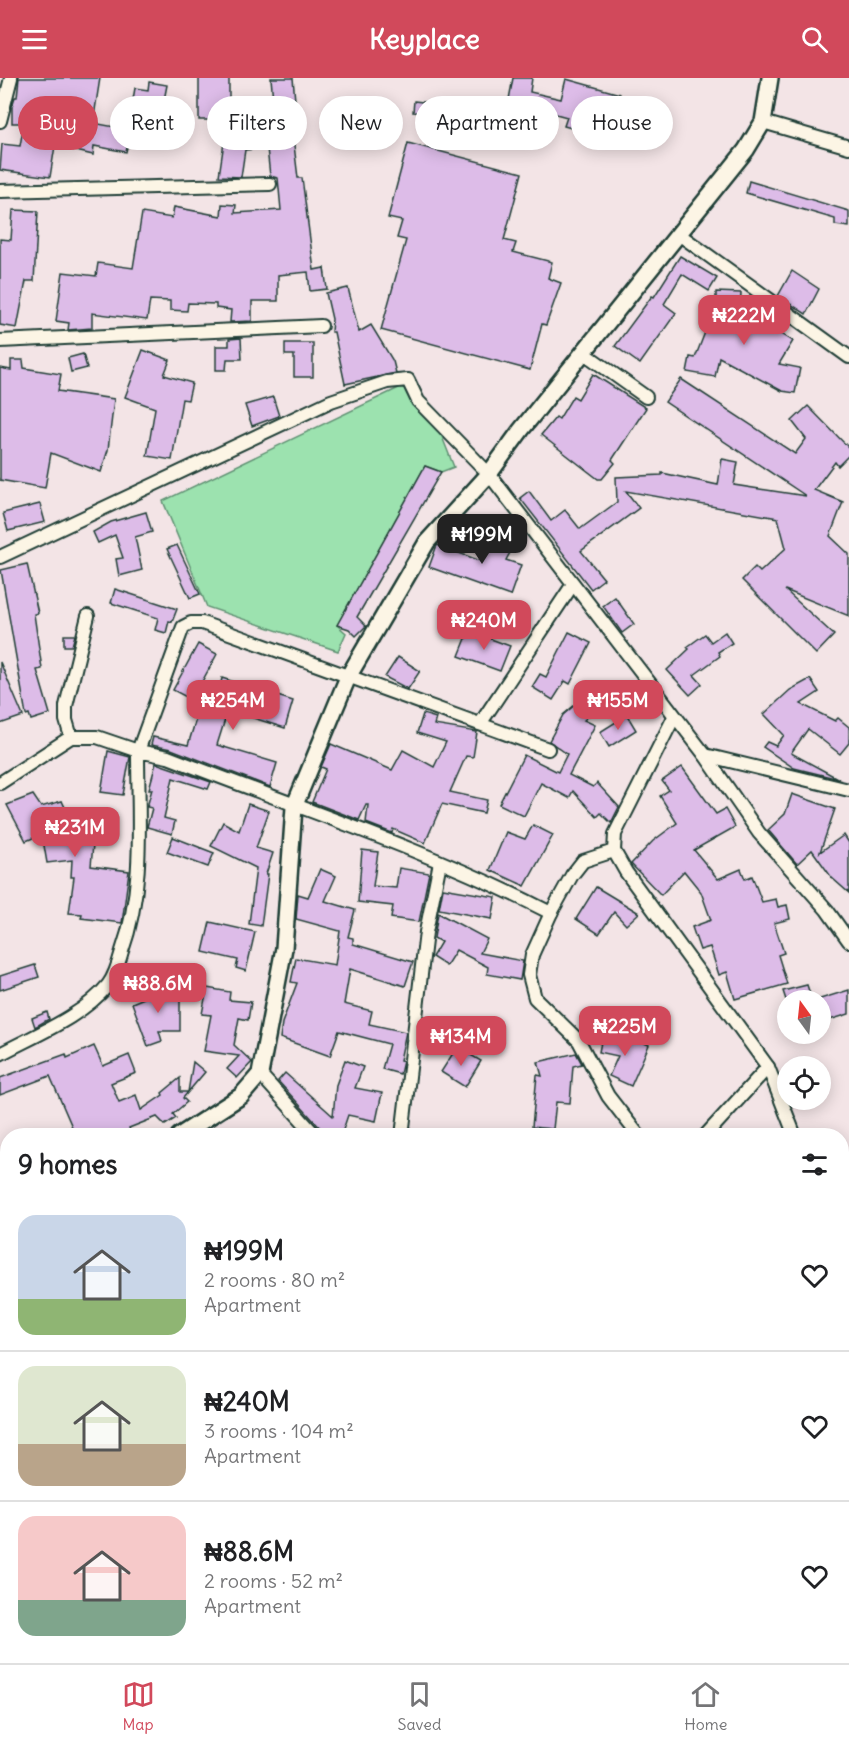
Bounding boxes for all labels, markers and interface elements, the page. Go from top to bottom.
text: Keyplace [369,22,480,56]
icon: menu [18,23,51,56]
icon: search [798,23,831,56]
chip: Buy [18,96,98,150]
chip: Rent [110,96,195,150]
chip: Filters [207,96,307,150]
chip: New [319,96,403,150]
chip: Apartment [415,96,559,150]
chip: House [571,96,673,150]
pin: ₦222M [702,295,786,346]
text: ₦222M [712,302,776,327]
pin: ₦199M [440,514,524,565]
text: ₦199M [451,521,513,546]
pin: ₦240M [442,600,526,651]
text: ₦240M [451,607,517,632]
pin: ₦254M [191,680,275,731]
pin: ₦155M [576,680,660,731]
text: ₦254M [201,687,265,712]
text: ₦155M [587,687,649,712]
pin: ₦231M [33,807,117,858]
text: ₦231M [45,814,105,839]
pin: ₦88.6M [109,963,207,1014]
text: ₦88.6M [123,970,193,995]
north arrow [777,990,831,1044]
map controls [777,990,831,1110]
pin: ₦225M [583,1006,667,1057]
text: ₦225M [593,1013,657,1038]
pin: ₦134M [419,1016,503,1067]
text: ₦134M [430,1023,492,1048]
button: locate [777,1056,831,1110]
text: 9 homes [18,1148,117,1181]
icon: filters [798,1148,831,1181]
text: ₦199M [204,1234,284,1267]
icon: home [66,1239,138,1311]
icon: heart [798,1259,831,1292]
text: 2 rooms · 80 m² [204,1267,345,1292]
text: Apartment [204,1292,301,1317]
text: ₦240M [204,1385,290,1418]
icon: home [66,1390,138,1462]
icon: heart [798,1410,831,1443]
text: 3 rooms · 104 m² [204,1418,354,1443]
text: Apartment [204,1443,301,1468]
text: ₦88.6M [204,1535,294,1568]
icon: home [66,1540,138,1612]
icon: heart [798,1560,831,1593]
text: 2 rooms · 52 m² [204,1568,343,1593]
text: Apartment [204,1593,301,1618]
tab: Map [122,1678,155,1734]
tab: Saved [398,1678,441,1734]
tab: Home [684,1678,727,1734]

